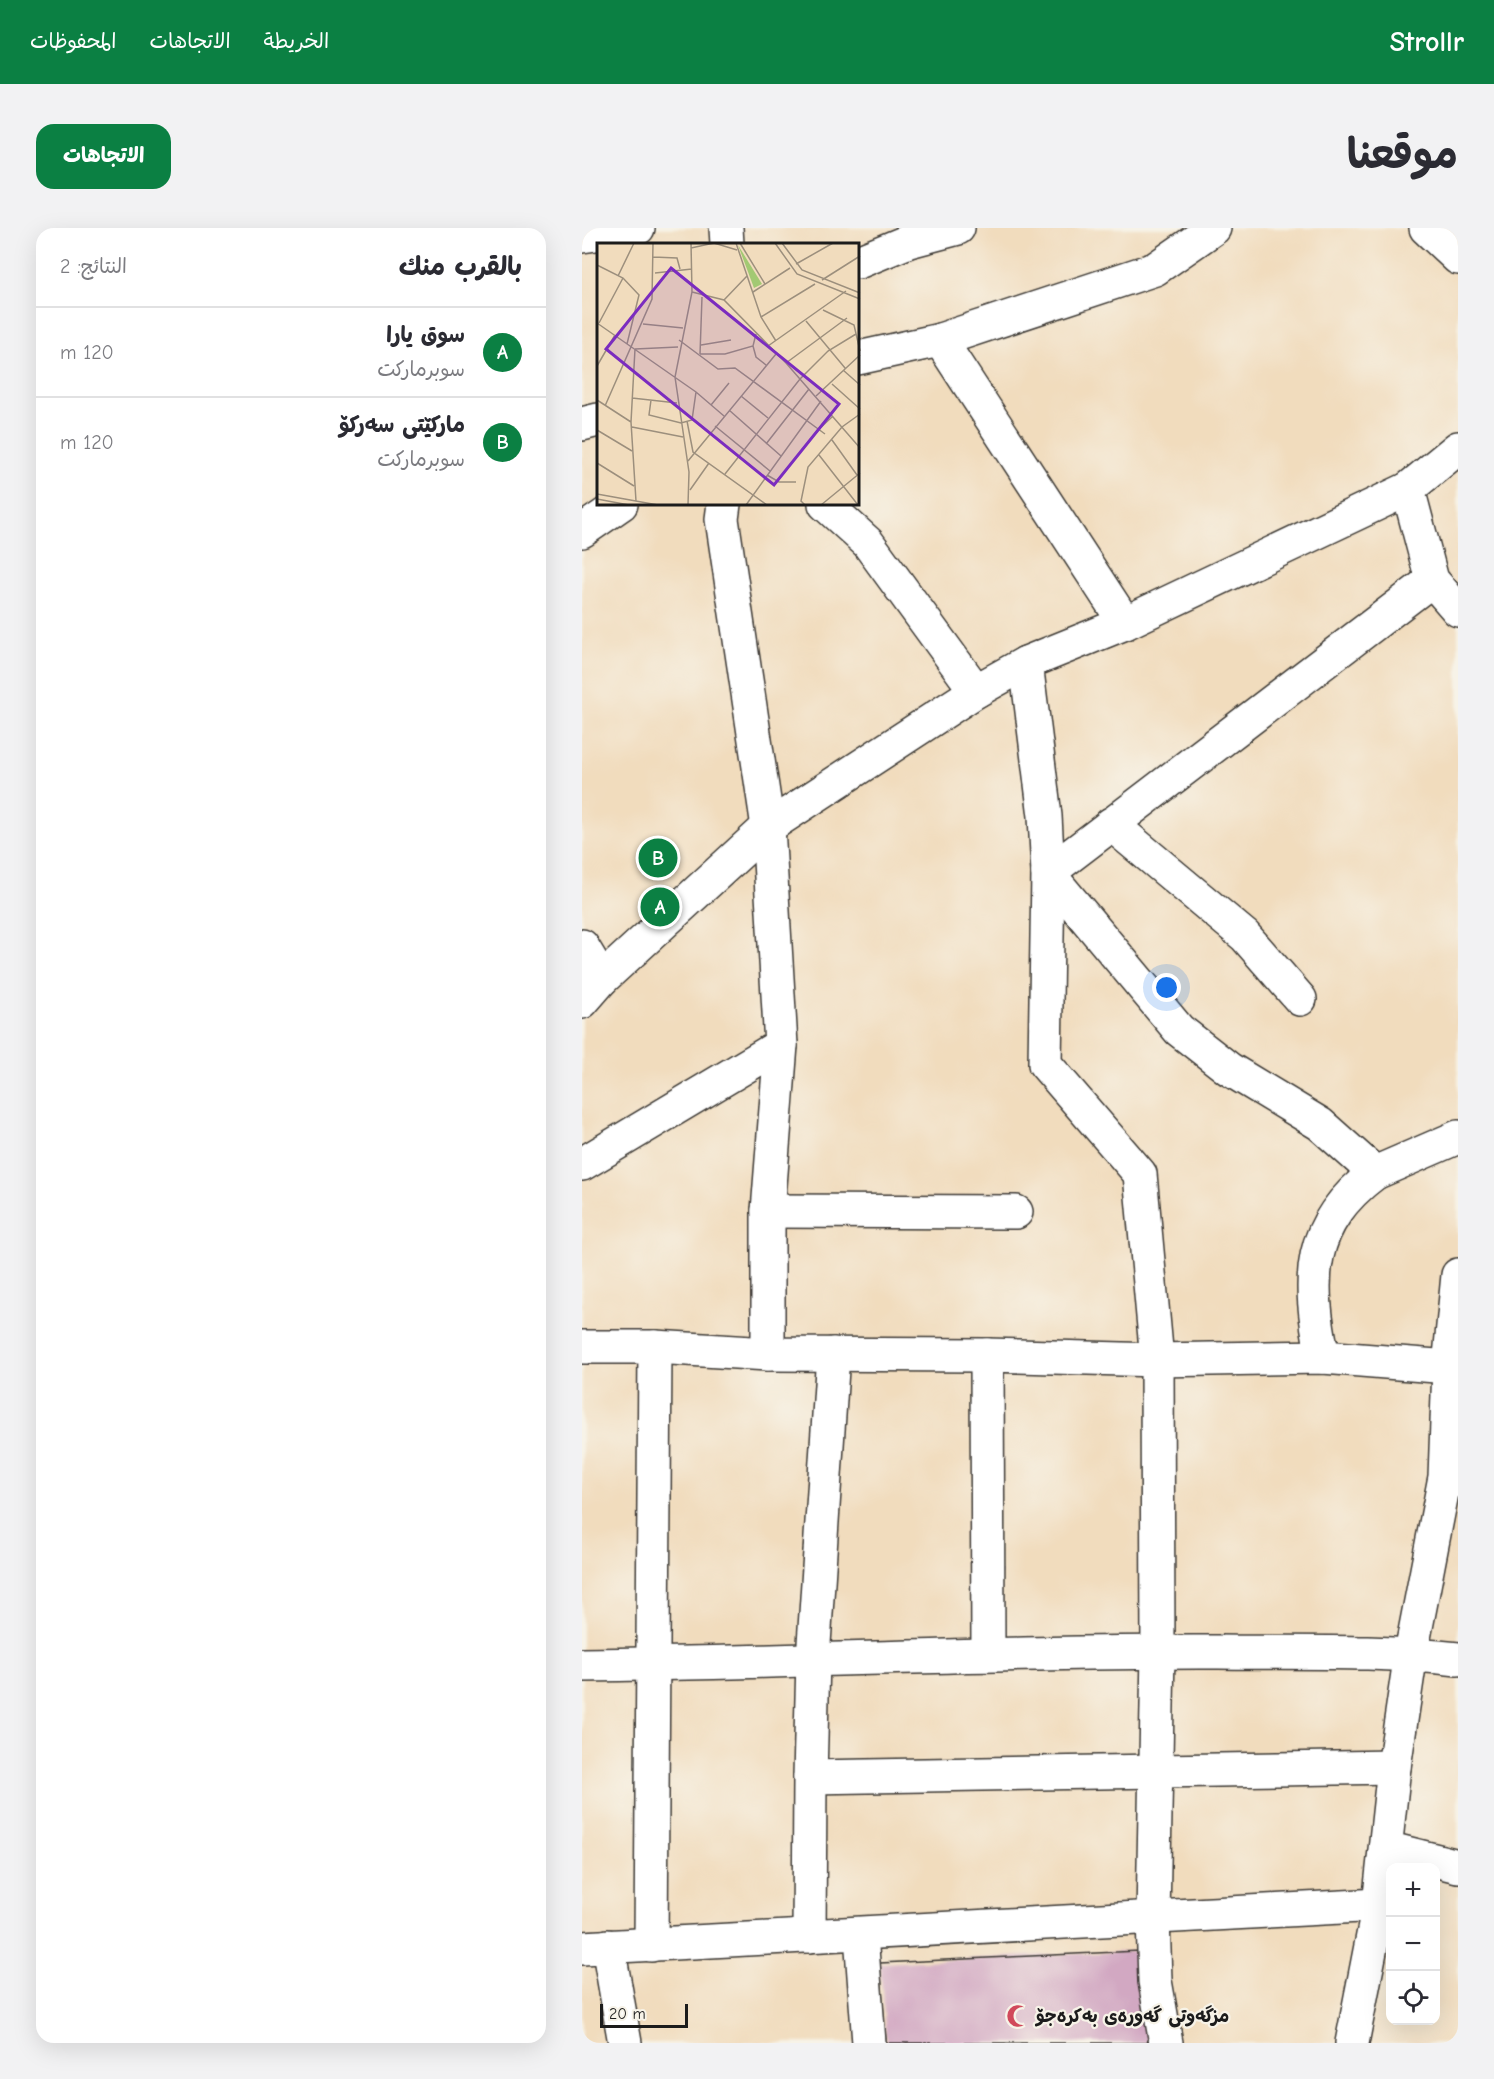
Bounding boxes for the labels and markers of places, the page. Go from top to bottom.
pin: B [638,836,678,880]
pin: A [640,884,680,930]
mosque icon: مزگەوتی گەورەی بەکرەجۆ [1005,2003,1031,2029]
place label: مزگەوتی گەورەی بەکرەجۆ [1034,2005,1229,2028]

